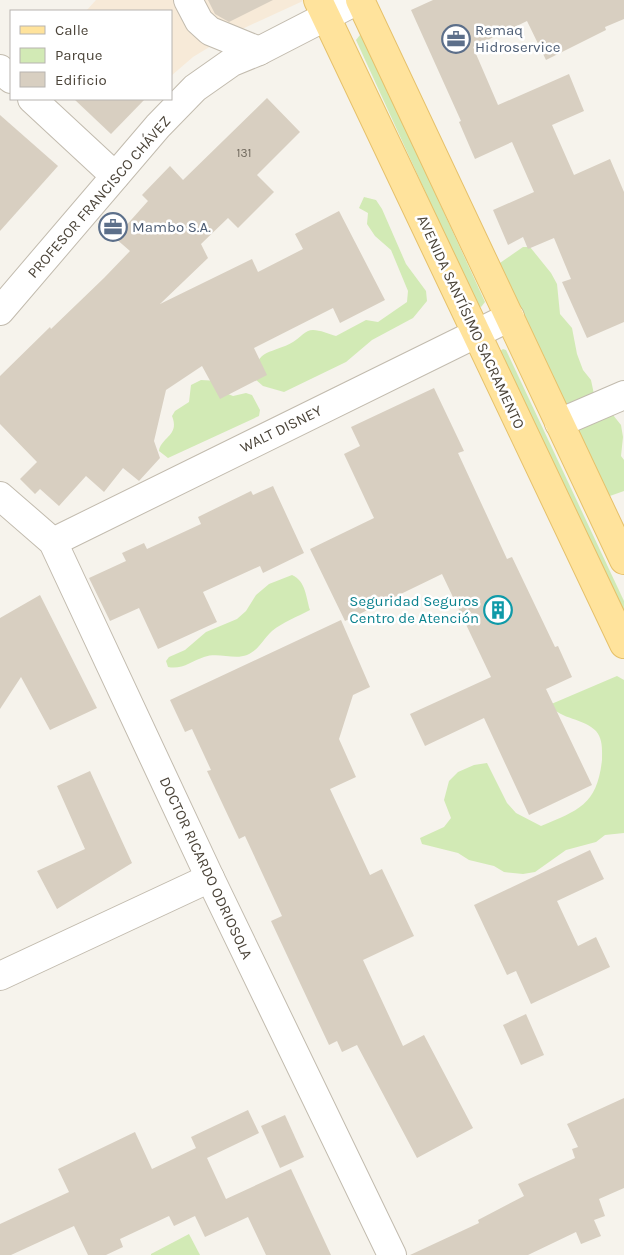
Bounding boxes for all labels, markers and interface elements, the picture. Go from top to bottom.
legend [10,10,172,100]
text: Calle [55,21,89,39]
place label: Remaq Hidroservice [475,21,560,56]
office icon: Remaq Hidroservice [441,24,471,54]
text: Parque [55,46,103,64]
text: Edificio [55,71,107,89]
street label: PROFESOR FRANCISCO CHÁVEZ [24,112,174,282]
house number: 131 [236,146,252,160]
office icon: Mambo S.A. [98,212,128,242]
street label: AVENIDA SANTÍSIMO SACRAMENTO [413,212,529,432]
place label: Mambo S.A. [132,218,211,236]
street label: WALT DISNEY [237,401,326,457]
place label: Seguridad Seguros Centro de Atención [349,592,479,627]
building icon: Seguridad Seguros Centro de Atención [483,595,513,625]
street label: DOCTOR RICARDO ODRIOSOLA [156,774,256,962]

